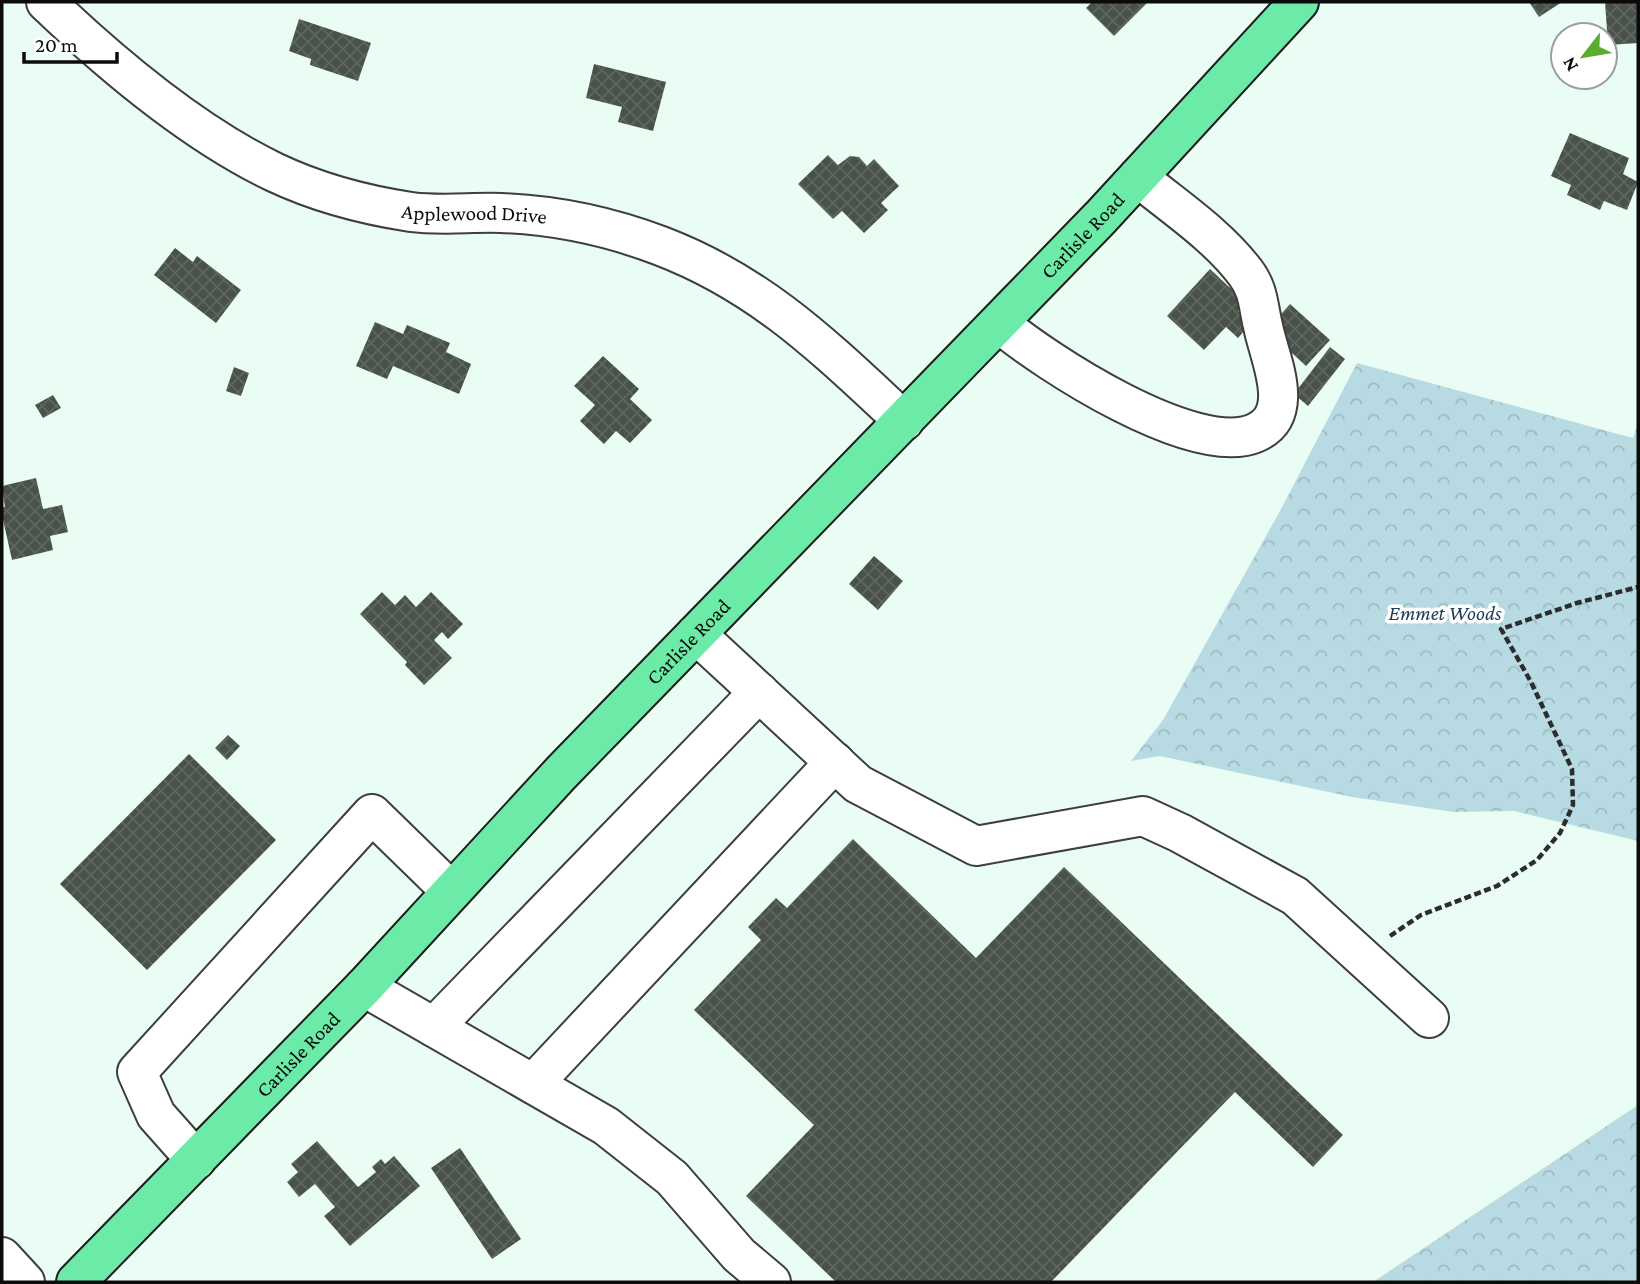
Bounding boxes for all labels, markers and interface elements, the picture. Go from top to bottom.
scale bar [24,21,117,65]
north arrow [1549,21,1619,91]
text: 20 m [35,33,78,57]
text: N [1557,53,1582,75]
street label: Carlisle Road [1036,188,1129,284]
street label: Applewood Drive [400,199,548,229]
street label: Carlisle Road [641,594,735,690]
park label: Emmet Woods [1389,601,1502,625]
street label: Carlisle Road [251,1007,345,1102]

